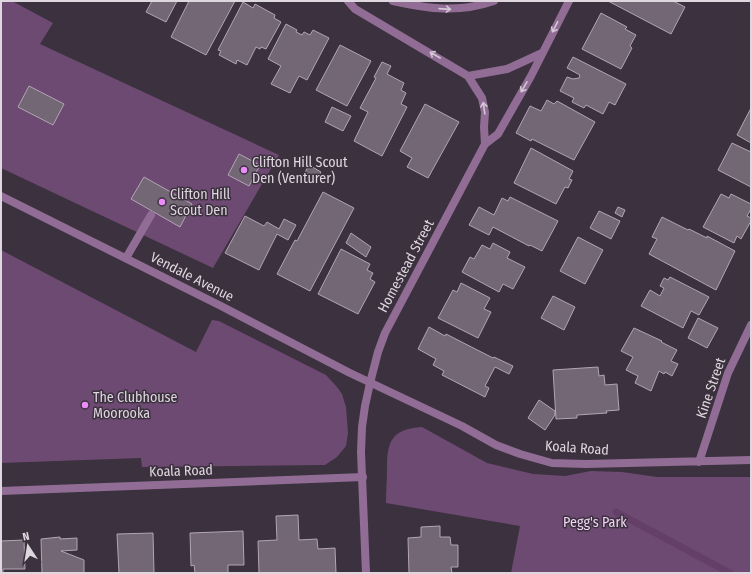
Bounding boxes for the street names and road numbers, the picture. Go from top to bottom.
street label: Homestead Street [374,216,438,315]
street label: Vendale Avenue [148,249,237,305]
street label: Kine Street [693,355,729,421]
street label: Koala Road [545,437,609,459]
street label: Koala Road [149,461,213,481]

